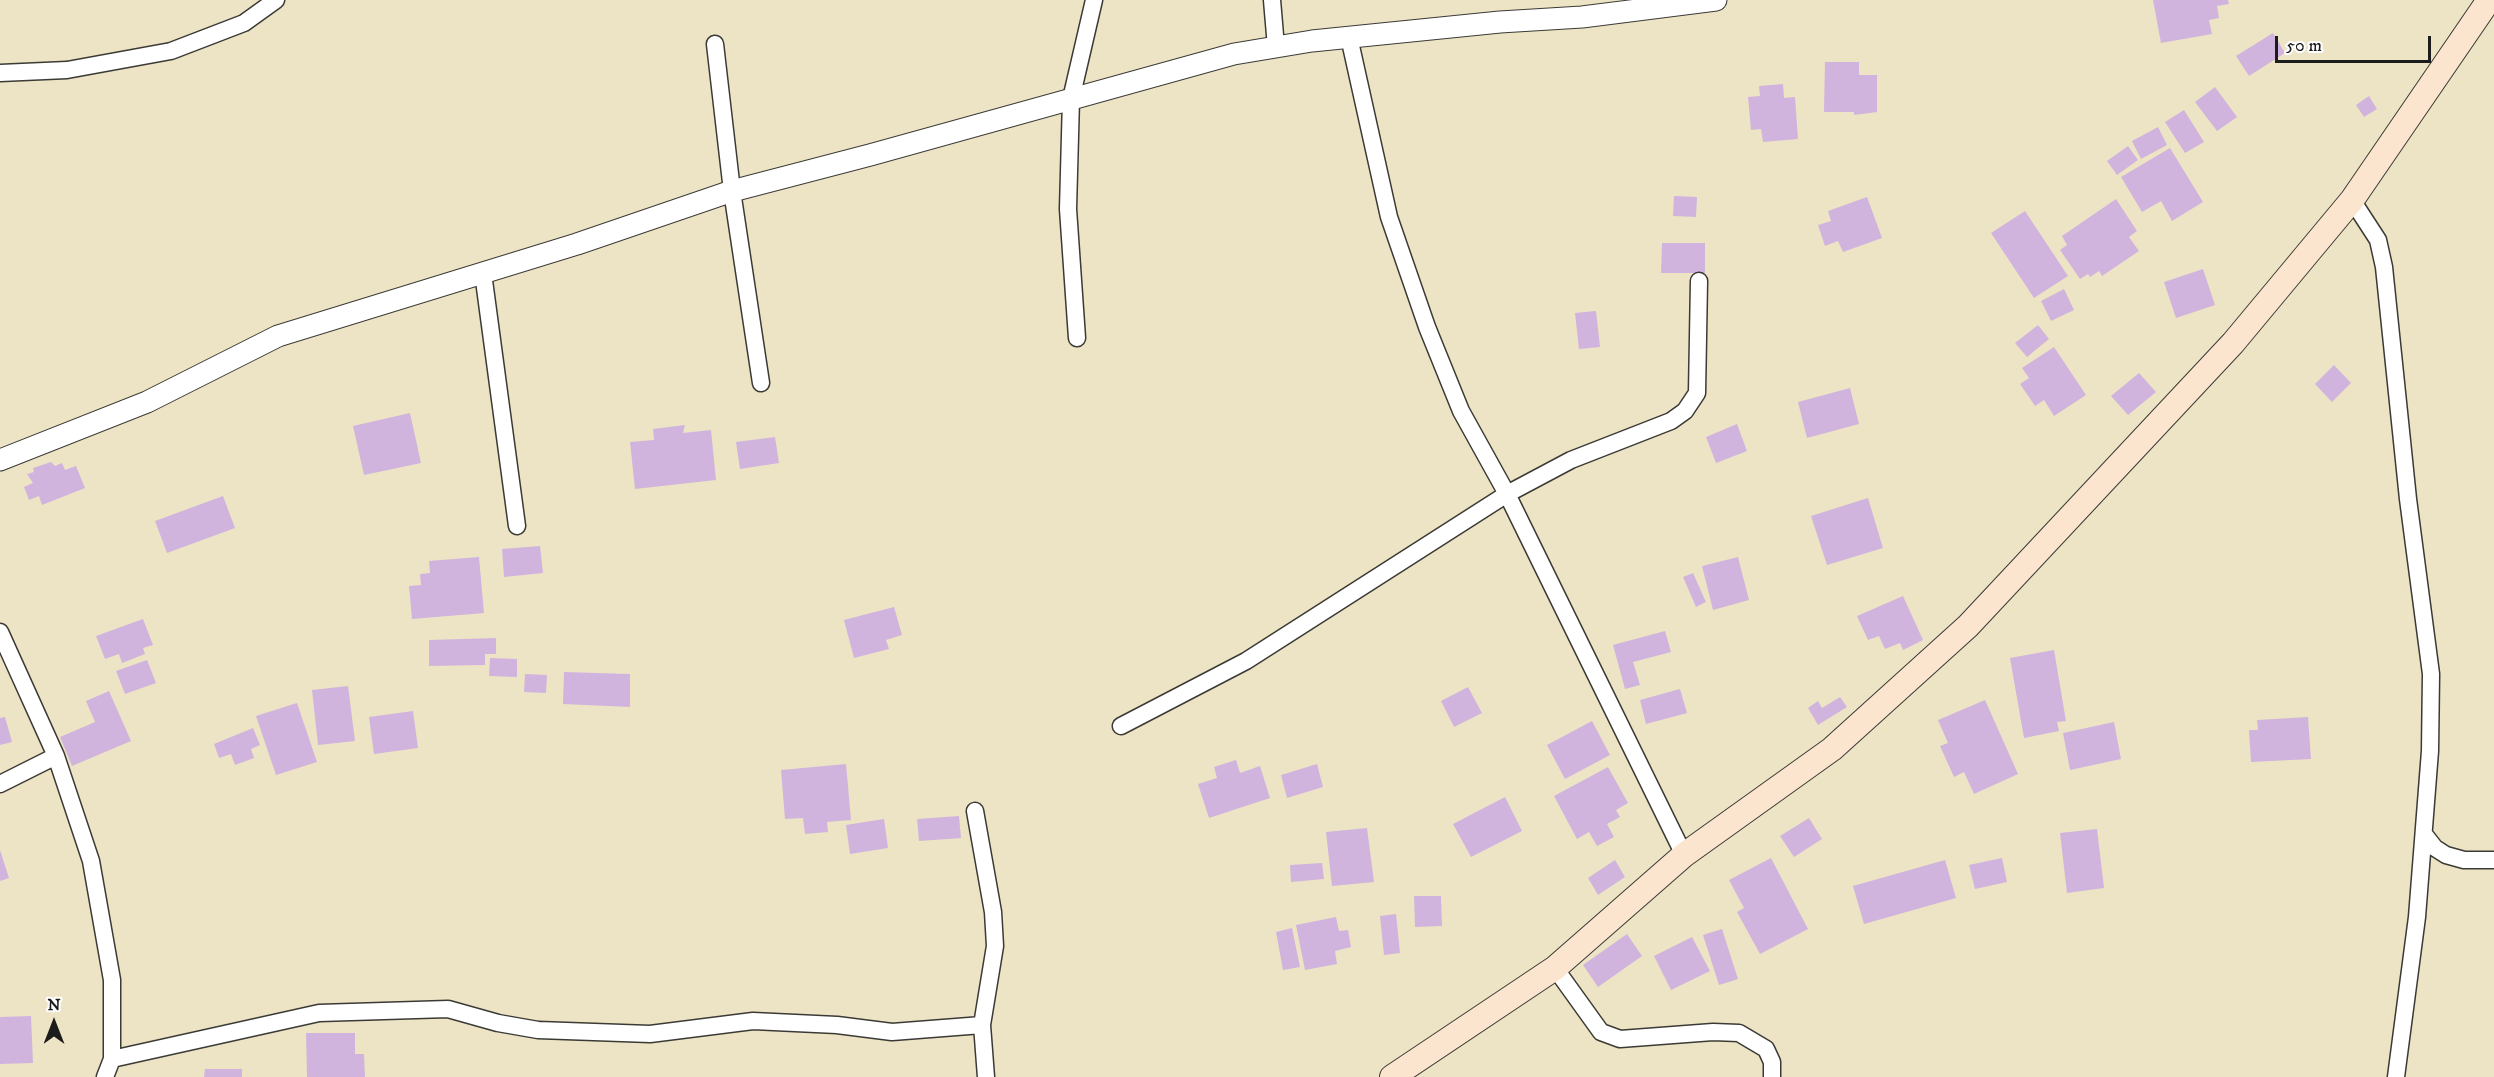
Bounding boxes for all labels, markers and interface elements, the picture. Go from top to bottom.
scale bar [2278,24,2434,62]
text: 50 m [2286,35,2322,57]
north arrow [24,993,84,1053]
text: N [47,995,61,1015]

